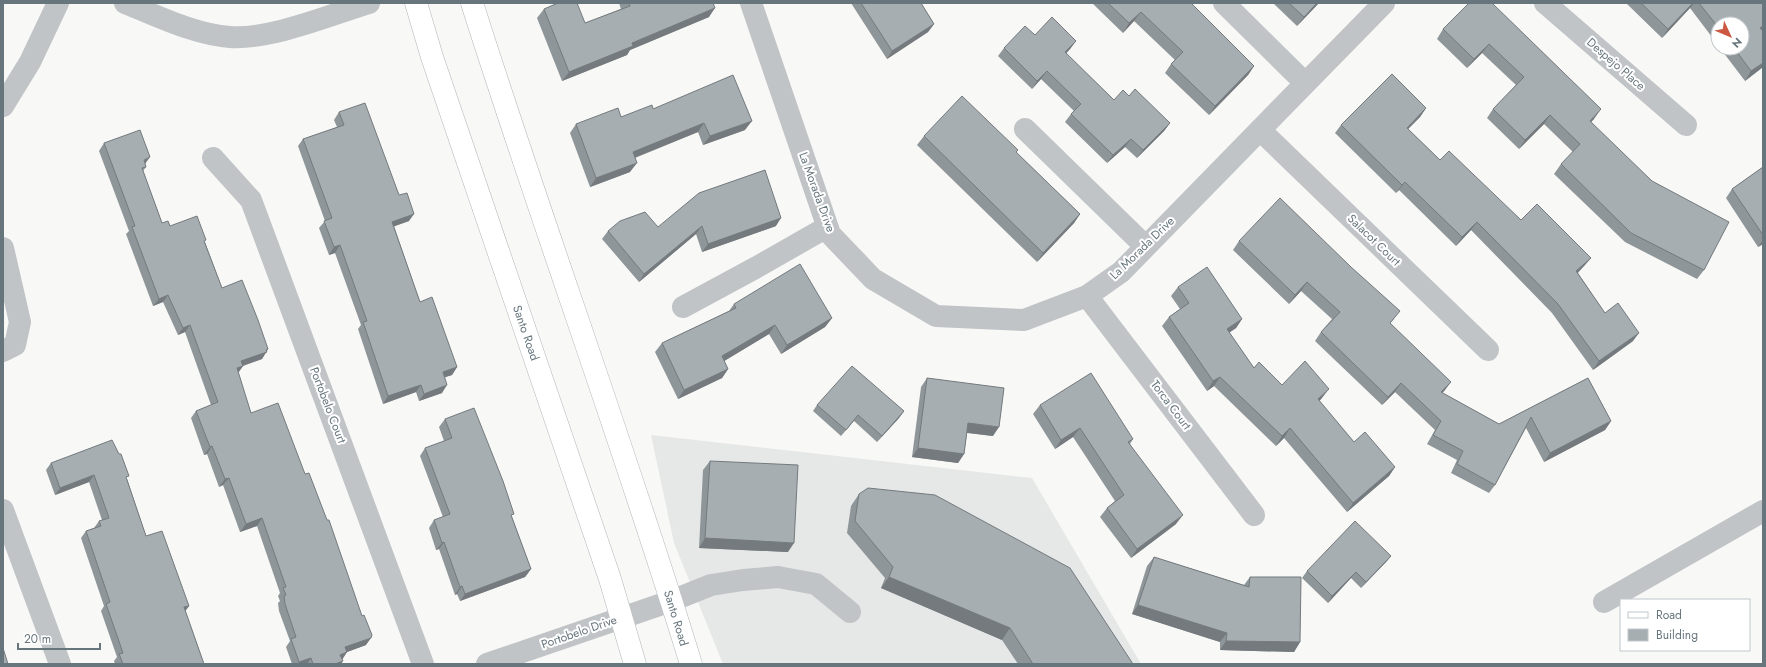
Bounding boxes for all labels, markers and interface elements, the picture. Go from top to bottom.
north arrow [1710,16,1750,56]
street label: Despejo Place [1583,33,1649,95]
text: N [1728,34,1746,52]
street label: La Morada Drive [794,150,840,234]
street label: Salacot Court [1343,210,1405,270]
street label: La Morada Drive [1106,212,1178,284]
street label: Santo Road [508,303,544,363]
street label: Portobelo Court [305,364,351,446]
street label: Torca Court [1146,376,1196,434]
street label: Santo Road [659,588,693,648]
legend [1620,599,1750,651]
text: Road [1656,606,1682,624]
street label: Portobelo Drive [539,611,619,653]
scale bar [18,625,100,651]
text: Building [1656,626,1698,644]
text: 20 m [24,630,51,648]

